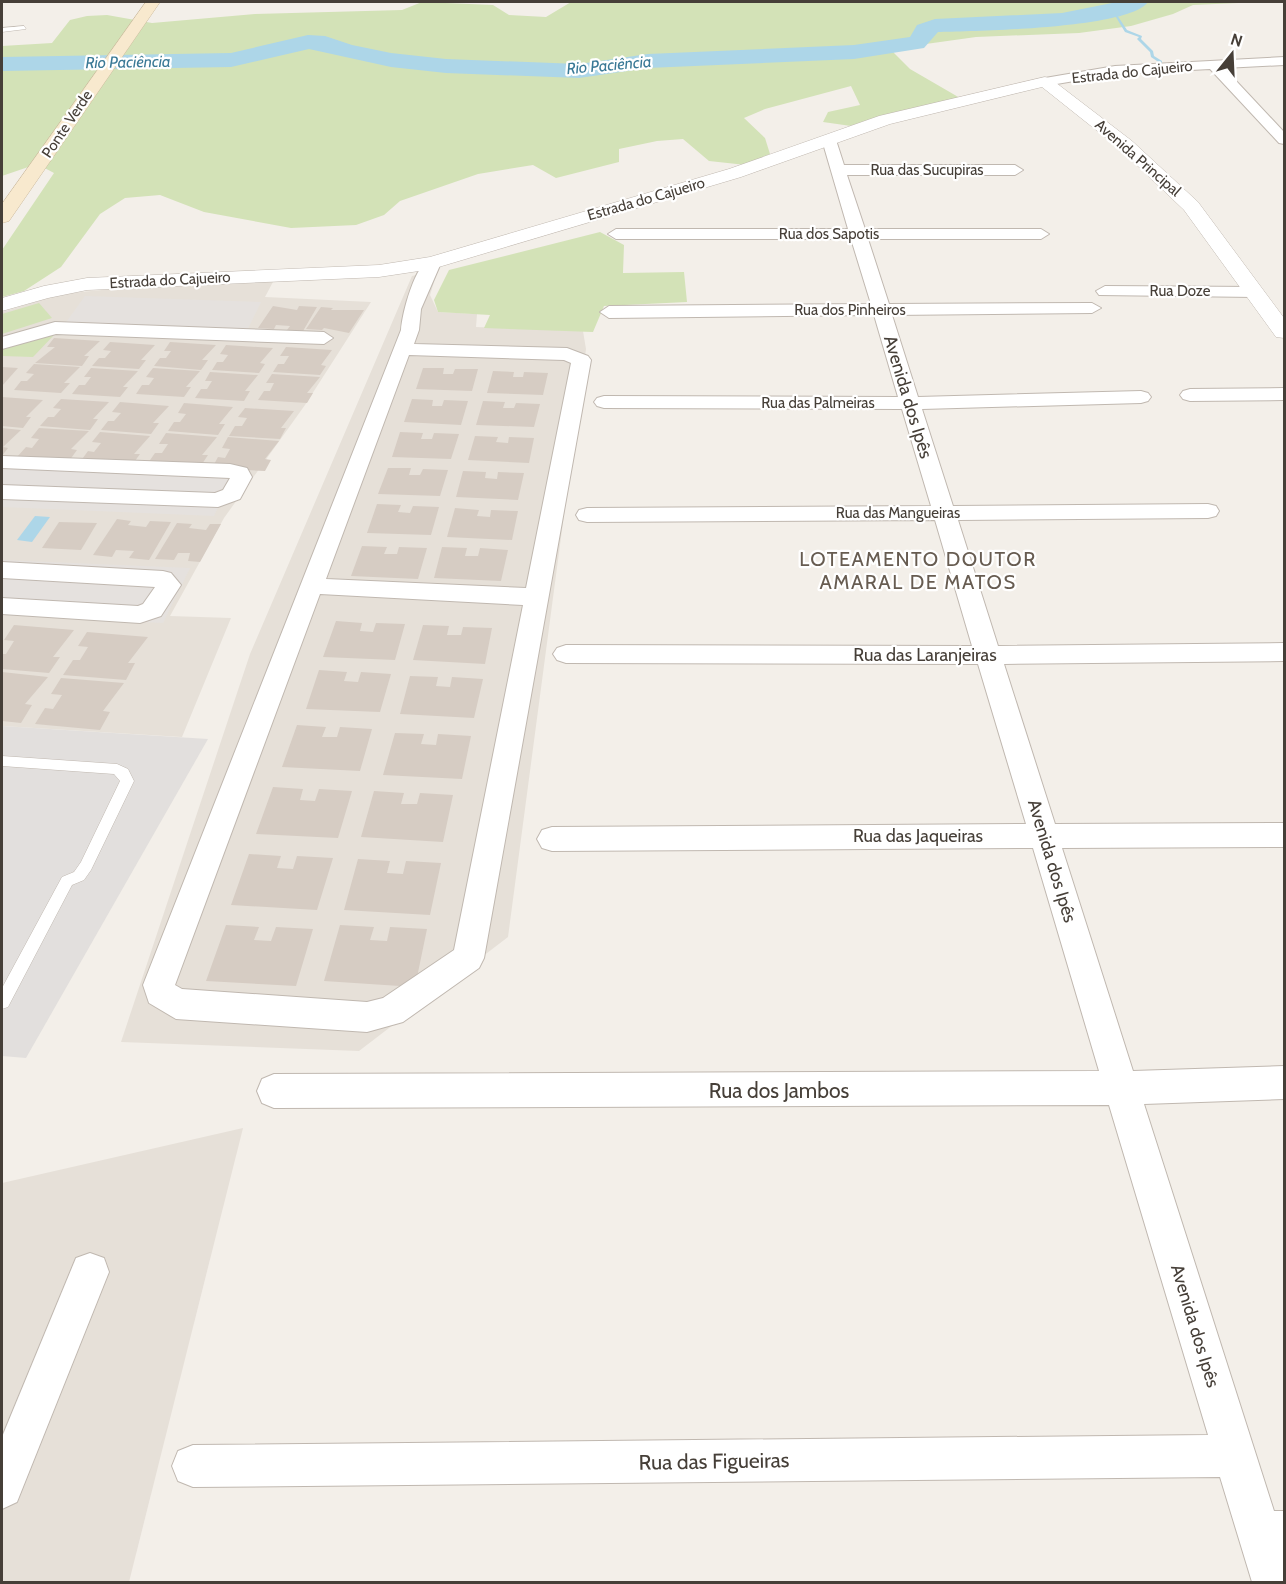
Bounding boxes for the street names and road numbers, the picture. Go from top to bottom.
street label: Estrada do Cajueiro [1071,57,1193,87]
street label: Ponte Verde [38,87,96,161]
street label: Avenida Principal [1091,116,1185,201]
street label: Rua das Sucupiras [870,161,984,179]
street label: Estrada do Cajueiro [585,174,707,224]
street label: Rua dos Sapotis [779,225,879,243]
street label: Estrada do Cajueiro [109,268,231,292]
street label: Rua Doze [1150,282,1211,300]
street label: Rua dos Pinheiros [794,301,906,319]
street label: Avenida dos Ipês [879,333,937,461]
street label: Rua das Palmeiras [761,394,875,412]
street label: Rua das Mangueiras [836,504,960,522]
street label: Rua das Laranjeiras [853,644,997,666]
street label: Avenida dos Ipês [1023,797,1081,925]
street label: Rua das Jaqueiras [853,825,983,847]
street label: Rua dos Jambos [709,1078,849,1103]
street label: Avenida dos Ipês [1166,1262,1224,1390]
street label: Rua das Figueiras [638,1447,790,1475]

